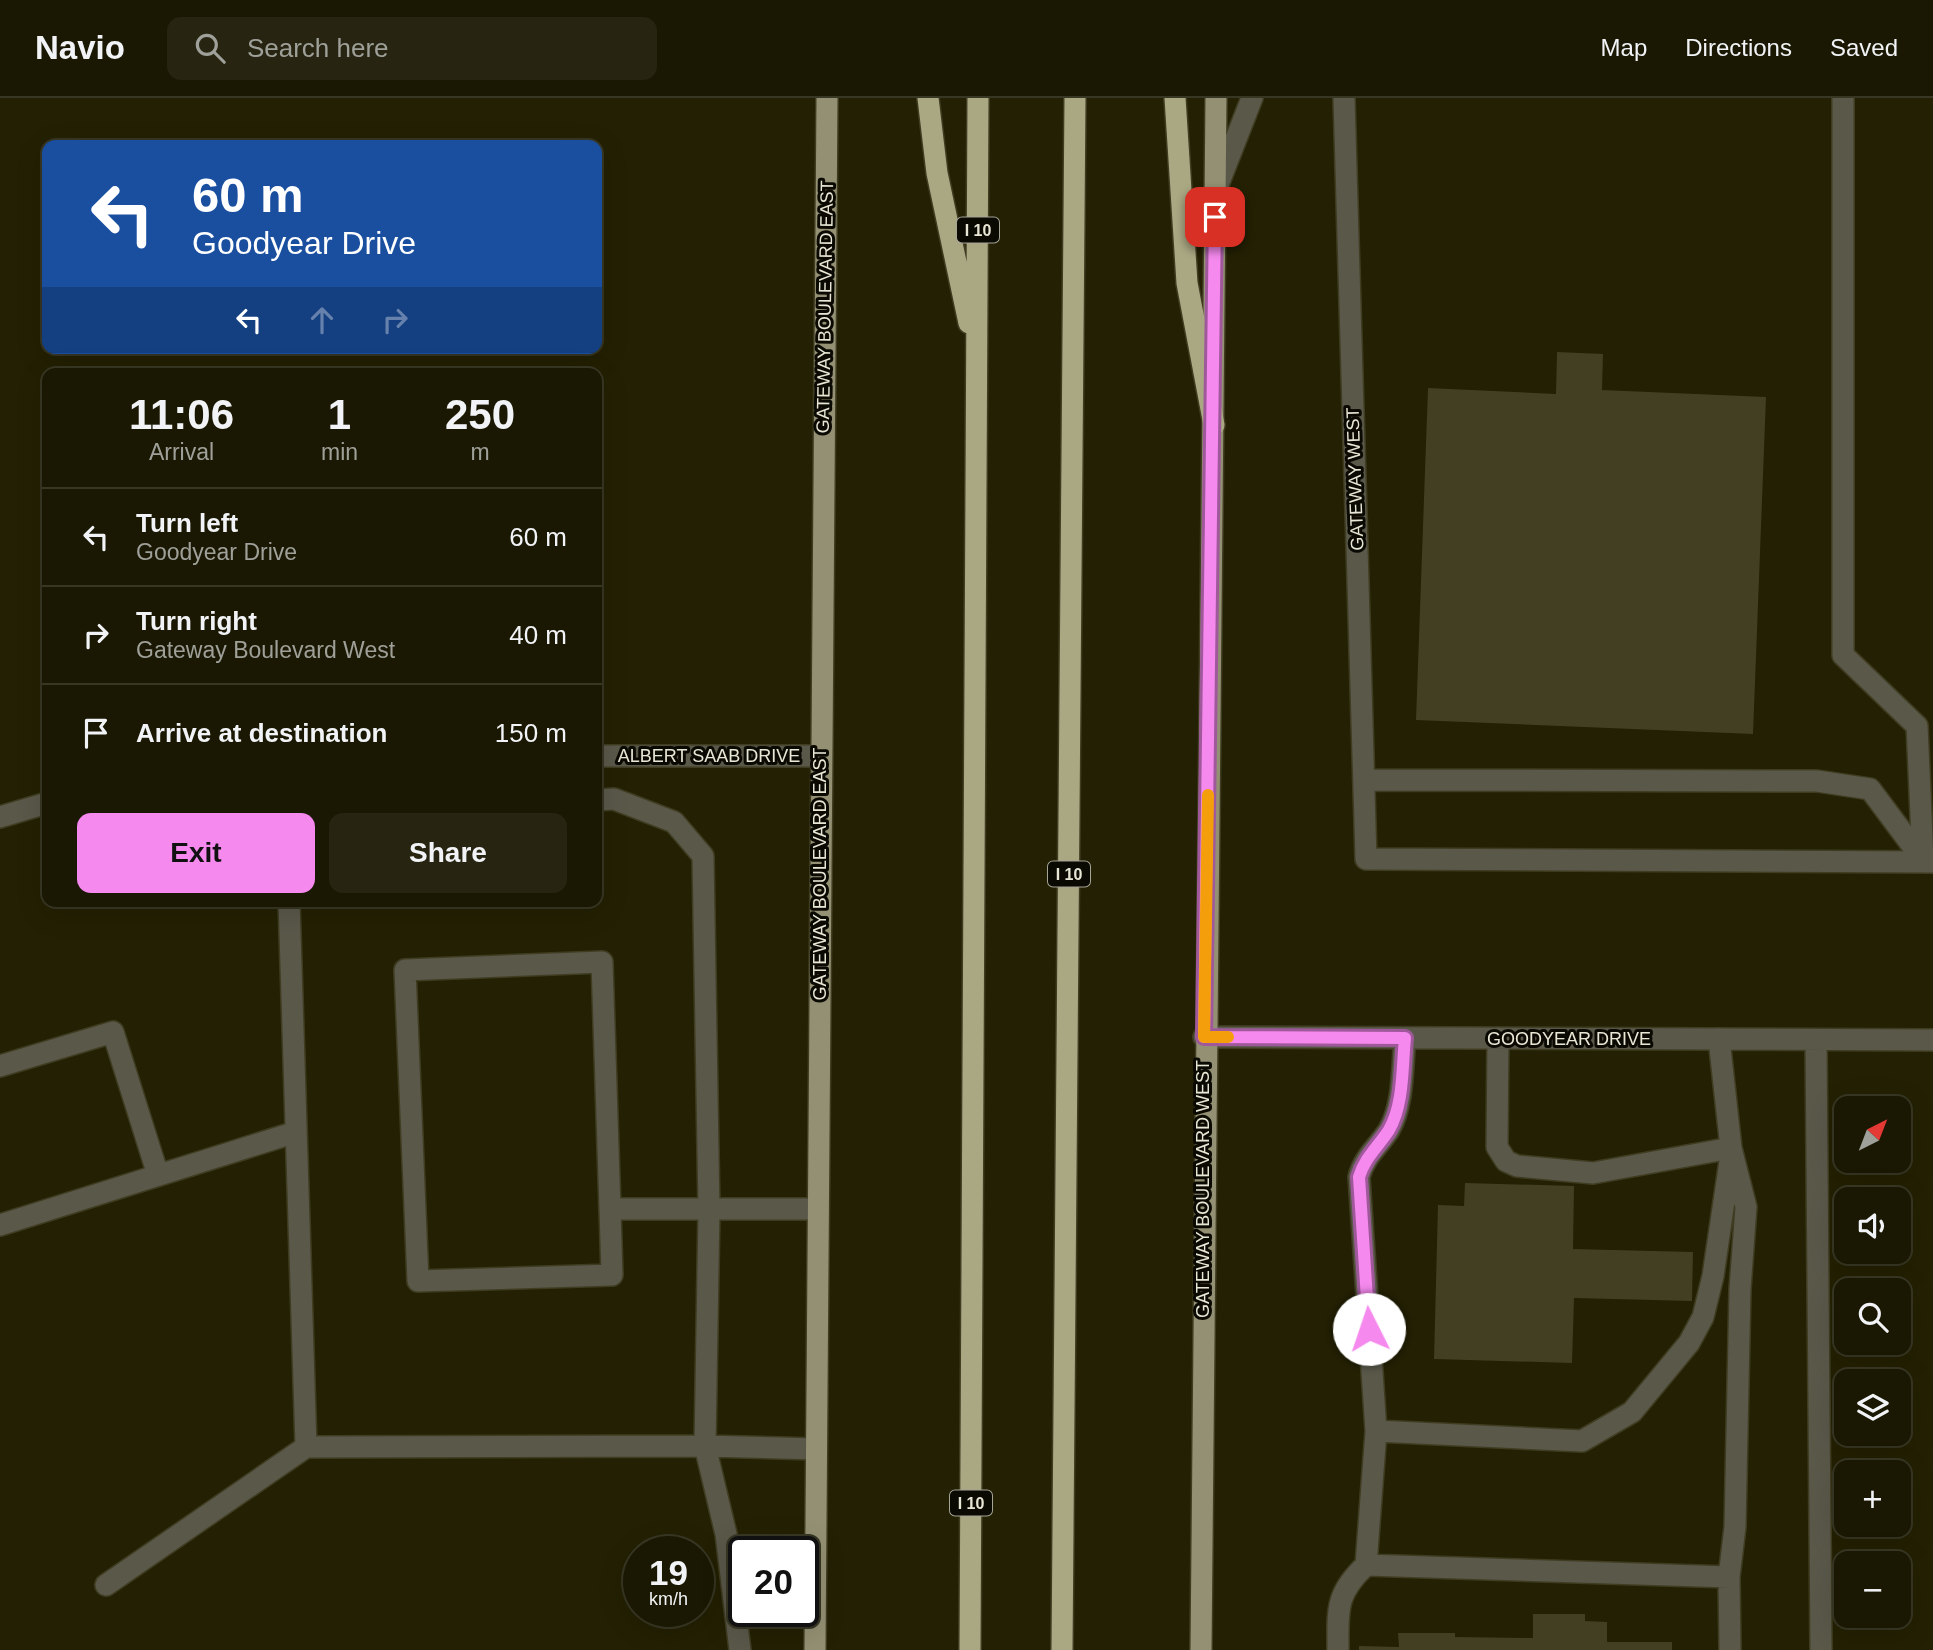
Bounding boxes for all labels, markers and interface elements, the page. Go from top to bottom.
search box [167,17,657,80]
text: Navio [35,29,125,66]
icon: search [191,29,229,67]
text: Search here [247,33,389,63]
text: Map [1601,34,1647,61]
text: Directions [1685,34,1792,61]
text: Saved [1830,34,1898,61]
icon: left [77,168,168,259]
text: 60 m [192,168,304,222]
street label: GATEWAY BOULEVARD EAST [813,180,837,434]
pin [1185,187,1245,247]
icon: arrive [1196,198,1234,236]
road number: I 10 [957,218,999,242]
text: Goodyear Drive [192,225,416,261]
icon: left [230,301,268,339]
icon: ahead [303,301,341,339]
icon: right [376,301,414,339]
text: 11:06 [129,391,234,438]
text: 1 [328,391,351,438]
text: 250 [445,391,515,438]
street label: GATEWAY WEST [1343,407,1367,551]
text: Arrival [149,439,214,465]
text: min [321,439,358,465]
text: m [470,439,490,465]
text: Turn left [136,508,238,538]
icon: left [77,518,115,556]
text: 60 m [509,522,567,552]
text: Goodyear Drive [136,539,297,565]
text: Turn right [136,606,257,636]
icon: right [77,616,115,654]
text: 40 m [509,620,567,650]
text: Gateway Boulevard West [136,637,395,663]
icon: arrive [77,714,115,752]
text: Arrive at destination [136,718,387,748]
text: 150 m [495,718,567,748]
street label: ALBERT SAAB DRIVE [618,746,800,766]
street label: GATEWAY BOULEVARD EAST [810,747,830,1001]
button: Exit [77,813,315,893]
button: Share [329,813,567,893]
road number: I 10 [1048,862,1090,887]
street label: GOODYEAR DRIVE [1487,1029,1651,1049]
street label: GATEWAY BOULEVARD WEST [1193,1060,1213,1318]
north arrow [1834,1096,1911,1172]
map controls [1834,1096,1911,1628]
button: sound [1834,1187,1911,1264]
button: search [1834,1278,1911,1355]
position arrow [1332,1292,1406,1366]
button: layers [1834,1369,1911,1446]
button: + [1834,1460,1911,1537]
road number: I 10 [950,1490,992,1516]
speed limit sign: 20 [728,1536,819,1627]
button: − [1834,1551,1911,1628]
text: 19 [649,1553,688,1592]
text: km/h [649,1589,688,1609]

